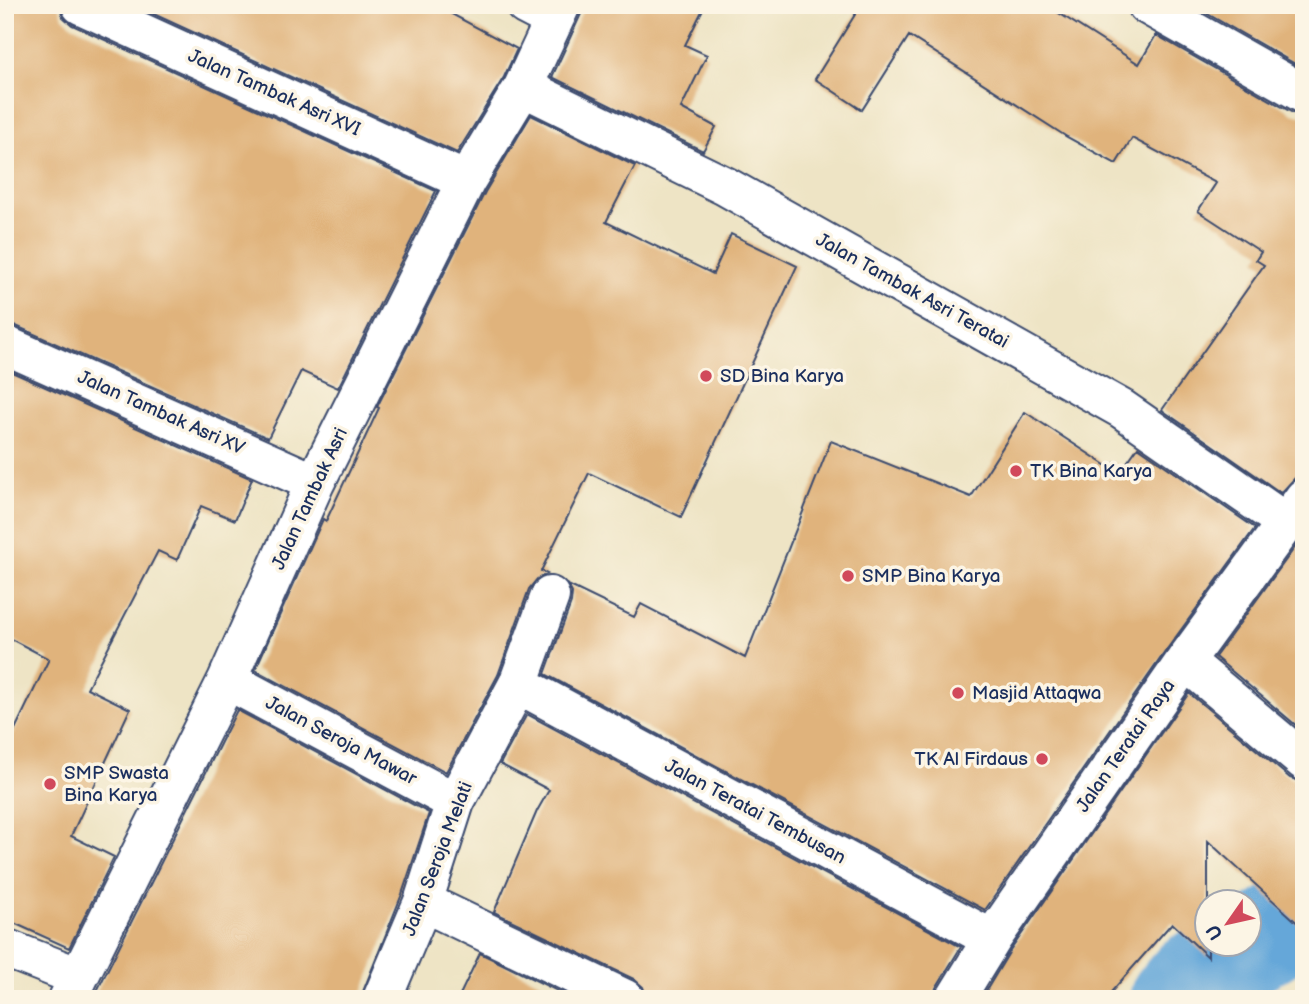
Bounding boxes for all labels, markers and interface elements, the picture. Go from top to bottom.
street label: Jalan Tambak Asri XVI [184,45,364,141]
street label: Jalan Tambak Asri Teratai [812,228,1012,354]
place label: SD Bina Karya [720,365,844,388]
street label: Jalan Tambak Asri XV [74,366,248,460]
marker: SD Bina Karya [698,368,714,384]
street label: Jalan Tambak Asri [267,424,353,574]
place label: TK Bina Karya [1030,460,1152,483]
marker: TK Bina Karya [1008,463,1024,479]
place label: SMP Bina Karya [862,565,1000,588]
marker: SMP Bina Karya [840,568,856,584]
street label: Jalan Teratai Raya [1072,675,1180,817]
place label: Masjid Attaqwa [972,682,1101,705]
marker: Masjid Attaqwa [950,685,966,701]
street label: Jalan Seroja Mawar [261,691,422,791]
place label: TK Al Firdaus [914,748,1028,771]
marker: TK Al Firdaus [1034,751,1050,767]
street label: Jalan Teratai Tembusan [660,754,850,870]
place label: SMP Swasta Bina Karya [64,762,169,807]
marker: SMP Swasta Bina Karya [42,776,58,792]
street label: Jalan Seroja Melati [398,779,478,939]
north arrow [1194,888,1264,958]
text: U [1202,920,1228,944]

